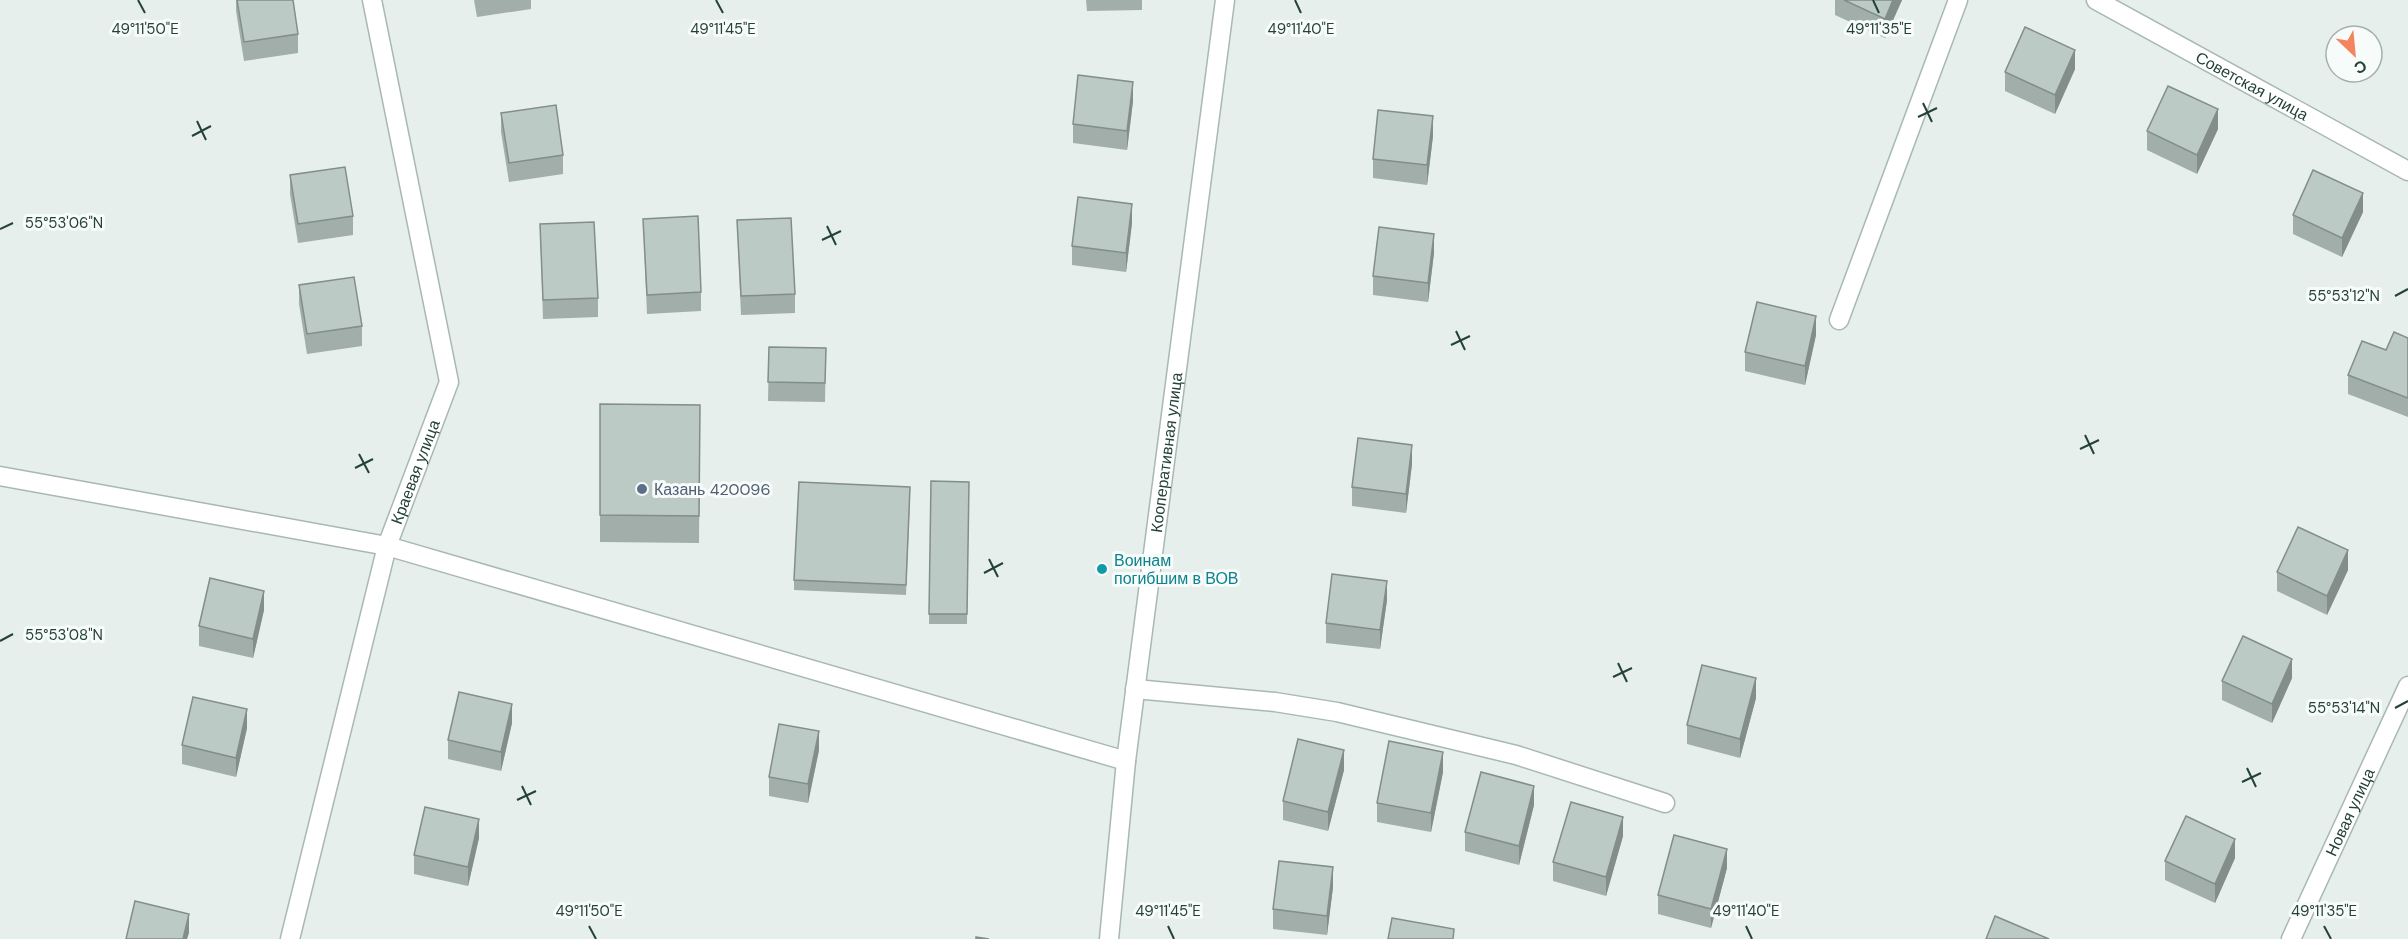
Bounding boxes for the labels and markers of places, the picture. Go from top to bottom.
place label: Казань 420096 [654,479,770,500]
marker: Казань 420096 [635,482,649,496]
place label: Воинам погибшим в ВОВ [1114,550,1239,589]
marker: Воинам погибшим в ВОВ [1095,562,1109,576]

